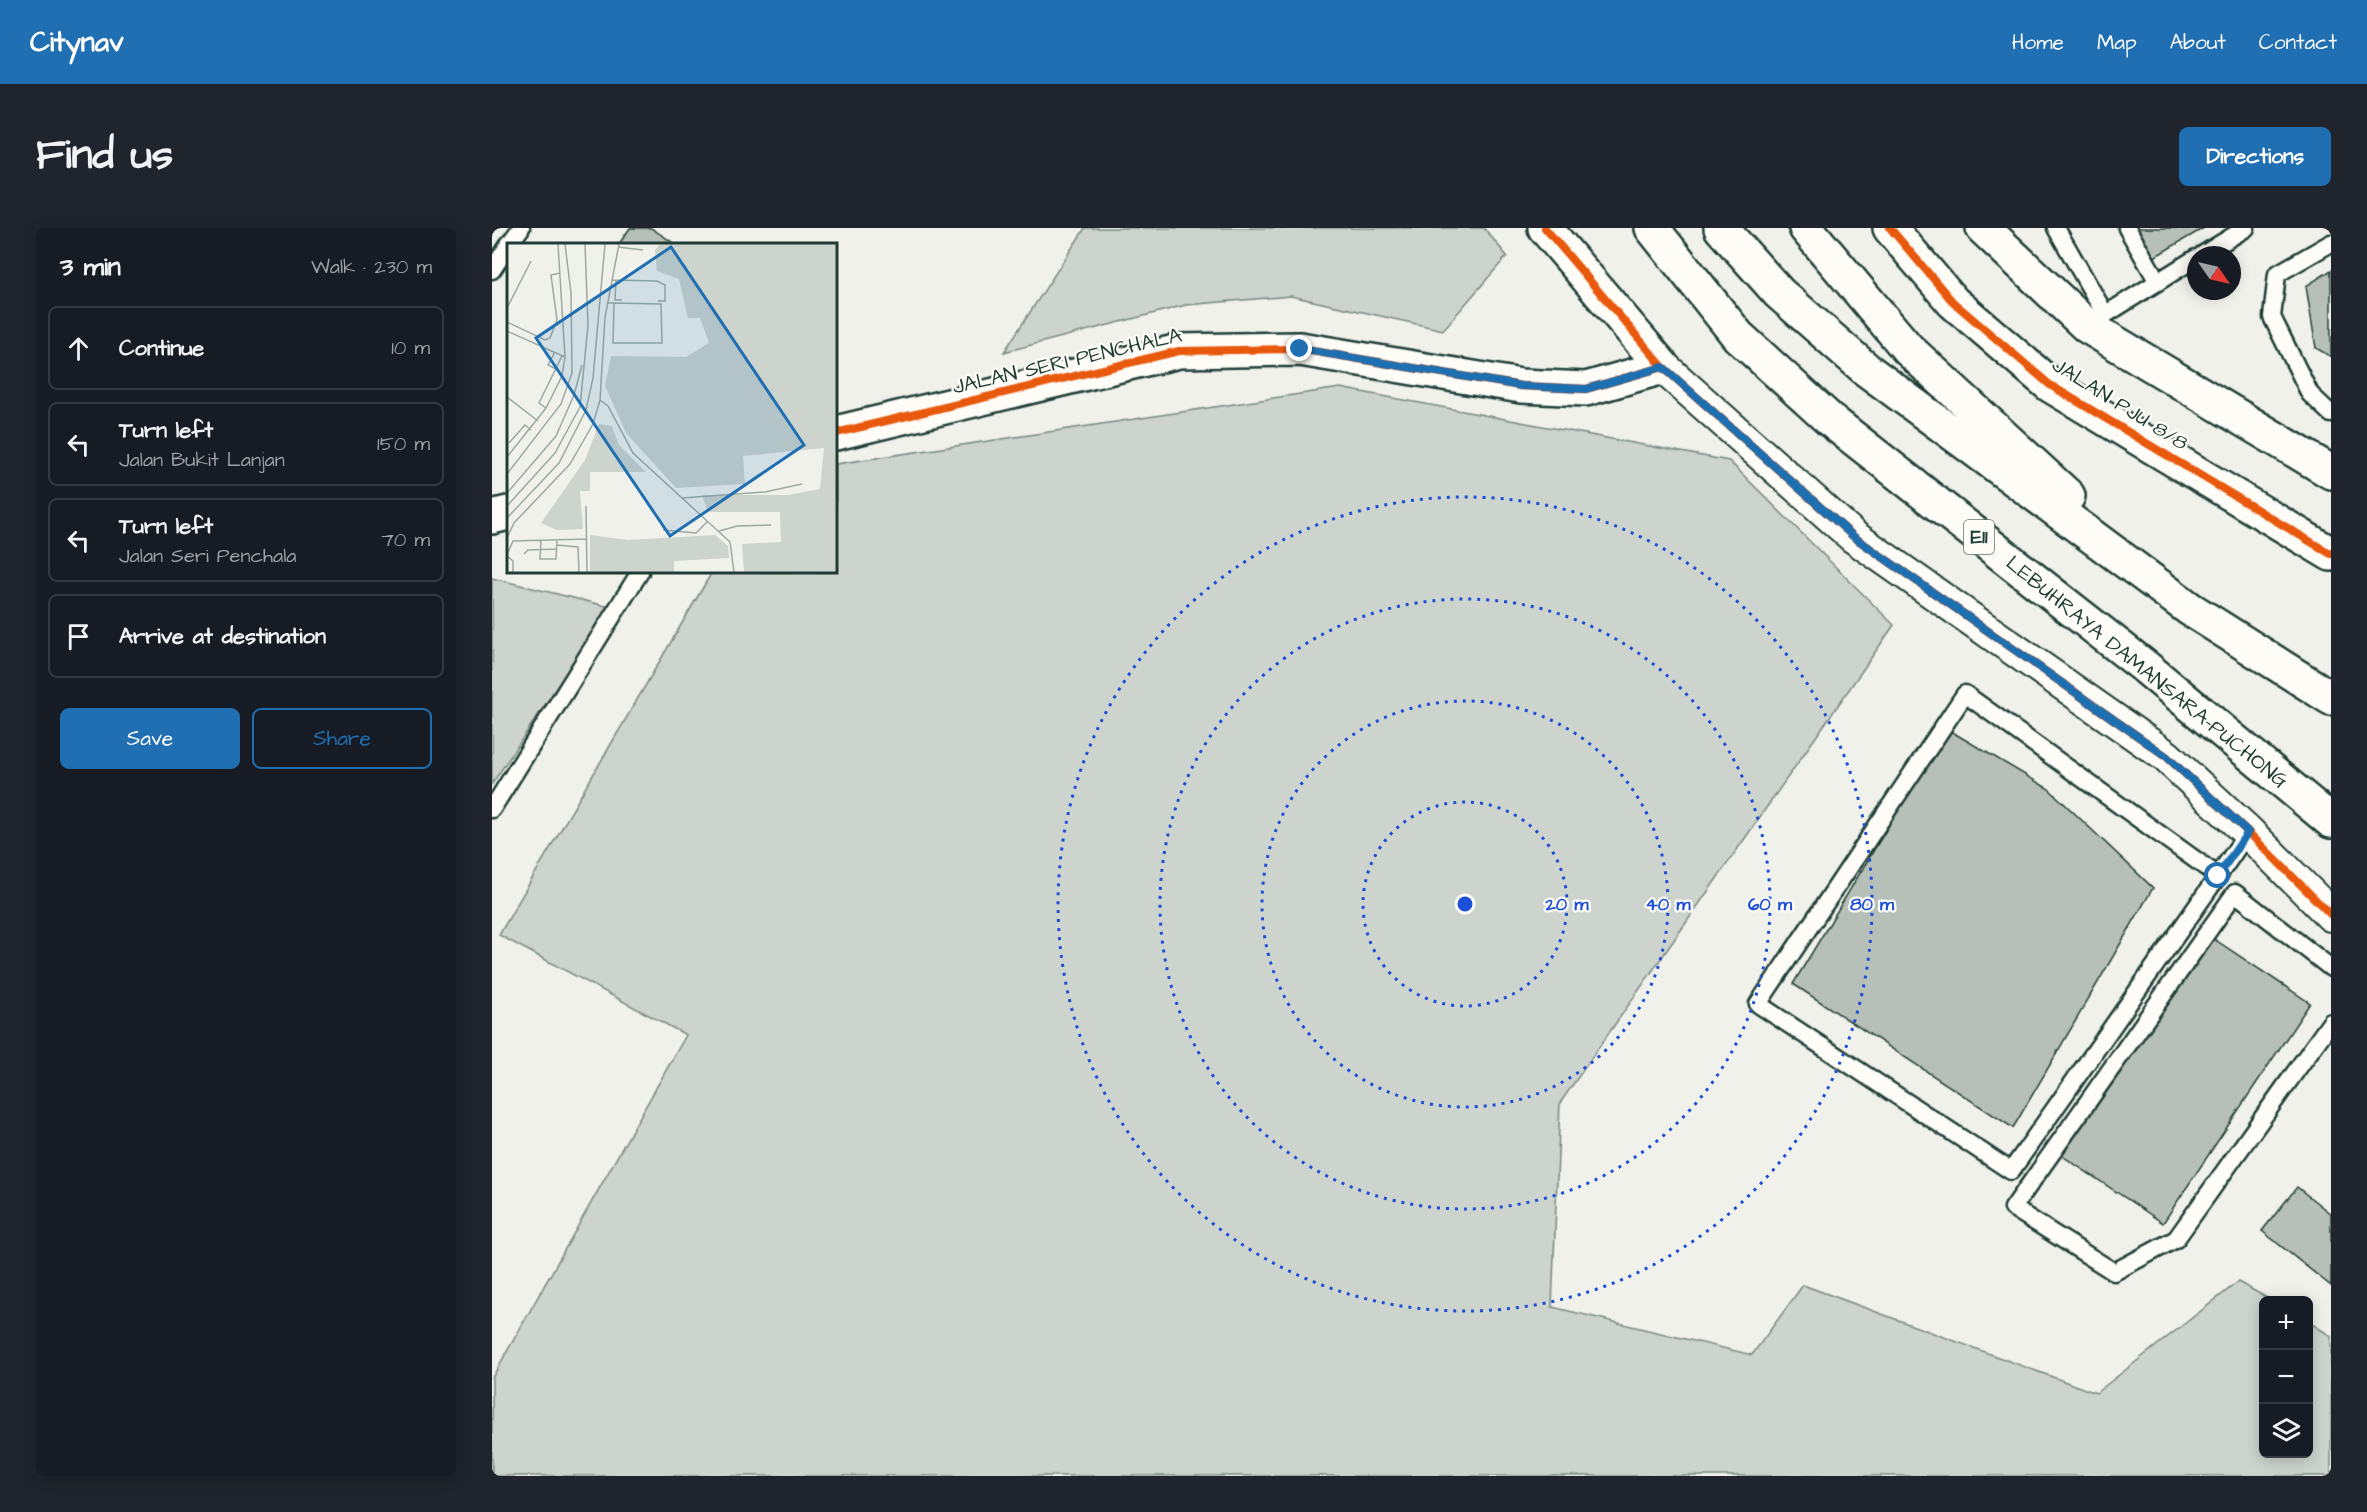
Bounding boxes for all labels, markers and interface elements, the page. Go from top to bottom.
text: Citynav [30,23,124,62]
text: Home [2012,28,2064,57]
text: Map [2097,28,2137,57]
text: About [2170,28,2226,57]
text: Contact [2259,28,2337,57]
text: Find us [36,127,173,185]
button: Directions [2179,127,2331,186]
inset map [507,243,837,573]
north arrow [2187,246,2241,300]
text: 3 min [60,249,121,285]
text: Walk · 230 m [311,253,432,281]
street label: JALAN SERI PENCHALA [949,320,1185,402]
icon: ahead [62,332,95,365]
text: Continue [119,333,204,364]
text: 10 m [391,334,430,362]
route end [1286,335,1312,361]
street label: JALAN PJU 8/8 [2046,350,2194,458]
text: Turn left [119,415,213,446]
icon: left [62,428,95,461]
text: 150 m [377,430,430,458]
text: Jalan Bukit Lanjan [119,446,285,474]
text: Turn left [119,511,213,542]
road number: E11 [1964,520,1994,554]
icon: left [62,524,95,557]
text: 70 m [382,526,430,554]
text: Jalan Seri Penchala [119,542,296,570]
street label: LEBUHRAYA DAMANSARA–PUCHONG [2000,549,2295,795]
icon: arrive [62,620,95,653]
text: Arrive at destination [119,621,326,652]
button: Save [60,708,240,769]
button: Share [252,708,432,769]
route start [2204,862,2230,888]
text: 20 m [1545,892,1589,917]
text: 40 m [1646,892,1691,917]
text: 60 m [1748,892,1793,917]
text: 80 m [1850,892,1895,917]
centre of rings [1455,894,1475,914]
map controls [2259,1296,2313,1458]
button: + [2259,1296,2313,1350]
button: − [2259,1350,2313,1404]
button: layers [2259,1404,2313,1458]

